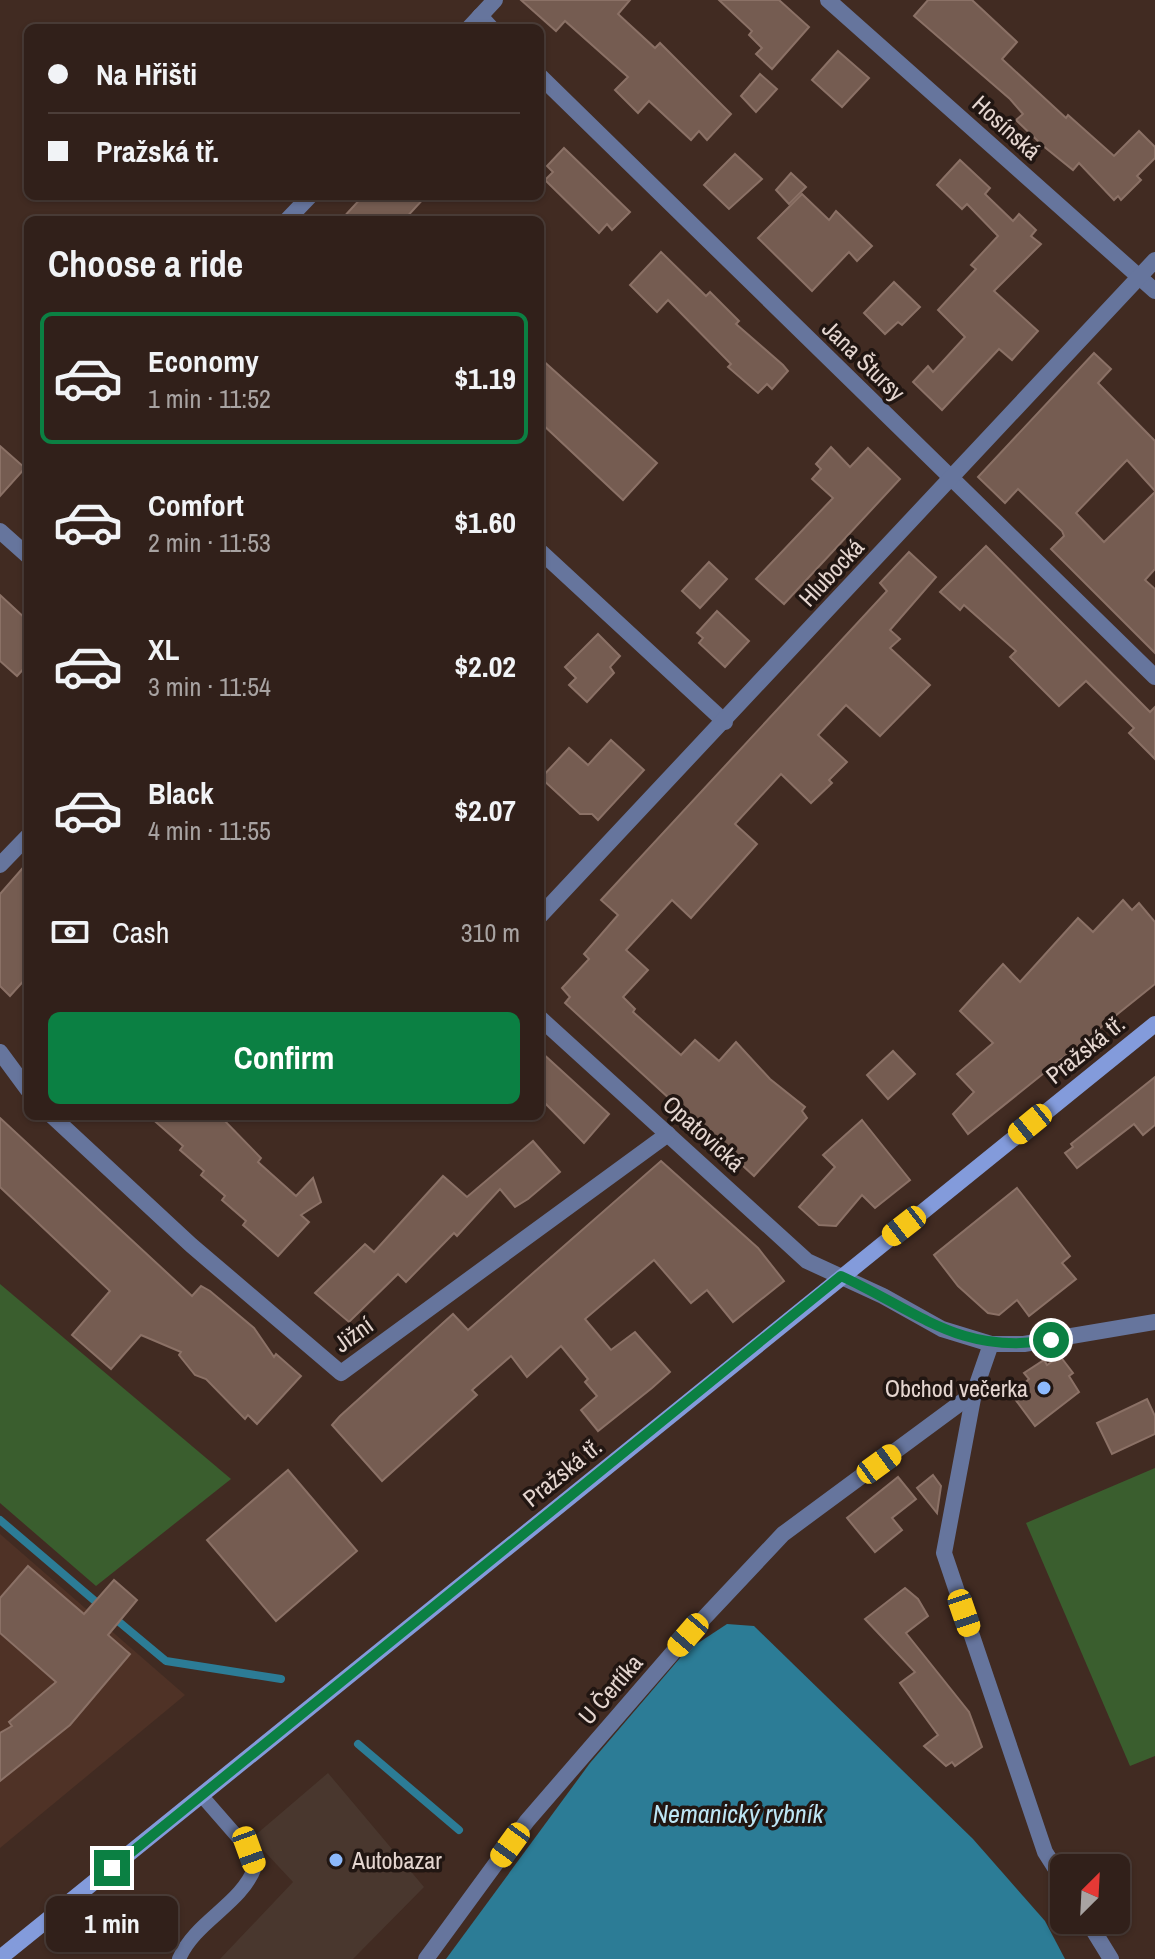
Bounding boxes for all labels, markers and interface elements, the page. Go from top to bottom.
text: Na Hřišti [96,54,197,94]
street label: Hosínská [966,88,1048,166]
text: Pražská tř. [96,131,219,171]
text: Choose a ride [48,240,243,288]
street label: Jana Štursy [816,312,913,408]
text: Economy [148,341,259,381]
icon: car [52,342,124,414]
text: $1.19 [454,358,516,398]
text: 1 min · 11:52 [148,381,271,416]
text: Comfort [148,485,244,525]
icon: car [52,486,124,558]
text: $1.60 [454,502,516,542]
text: 2 min · 11:53 [148,525,271,560]
street label: Hlubocká [791,531,871,613]
text: XL [148,629,179,669]
icon: car [52,630,124,702]
text: $2.02 [454,646,516,686]
text: 3 min · 11:54 [148,669,271,704]
text: Black [148,773,214,813]
icon: car [52,774,124,846]
text: $2.07 [454,790,516,830]
text: 4 min · 11:55 [148,813,271,848]
icon: cash [48,910,92,954]
text: Cash [112,912,169,952]
text: 310 m [461,915,520,950]
street label: Pražská tř. [1039,1007,1131,1091]
button: Confirm [48,1012,520,1104]
street label: Opatovická [656,1088,752,1178]
car [1004,1100,1056,1148]
car [878,1202,930,1250]
street label: Jižní [327,1309,380,1359]
route start [1033,1322,1069,1358]
place label: Obchod večerka [885,1372,1028,1404]
marker: Obchod večerka [1035,1379,1053,1397]
street label: Pražská tř. [516,1430,608,1514]
car [853,1440,905,1488]
car [945,1586,983,1640]
car [663,1609,713,1661]
street label: U Čertíka [571,1647,649,1731]
water label: Nemanický rybník [653,1796,825,1831]
car [486,1819,534,1871]
car [230,1823,268,1877]
place label: Autobazar [351,1844,442,1876]
route end [94,1850,130,1886]
marker: Autobazar [327,1851,345,1869]
north arrow [1050,1854,1130,1934]
map controls [1050,1854,1130,1934]
callout: 1 min [46,1896,178,1952]
text: 1 min [84,1906,140,1941]

